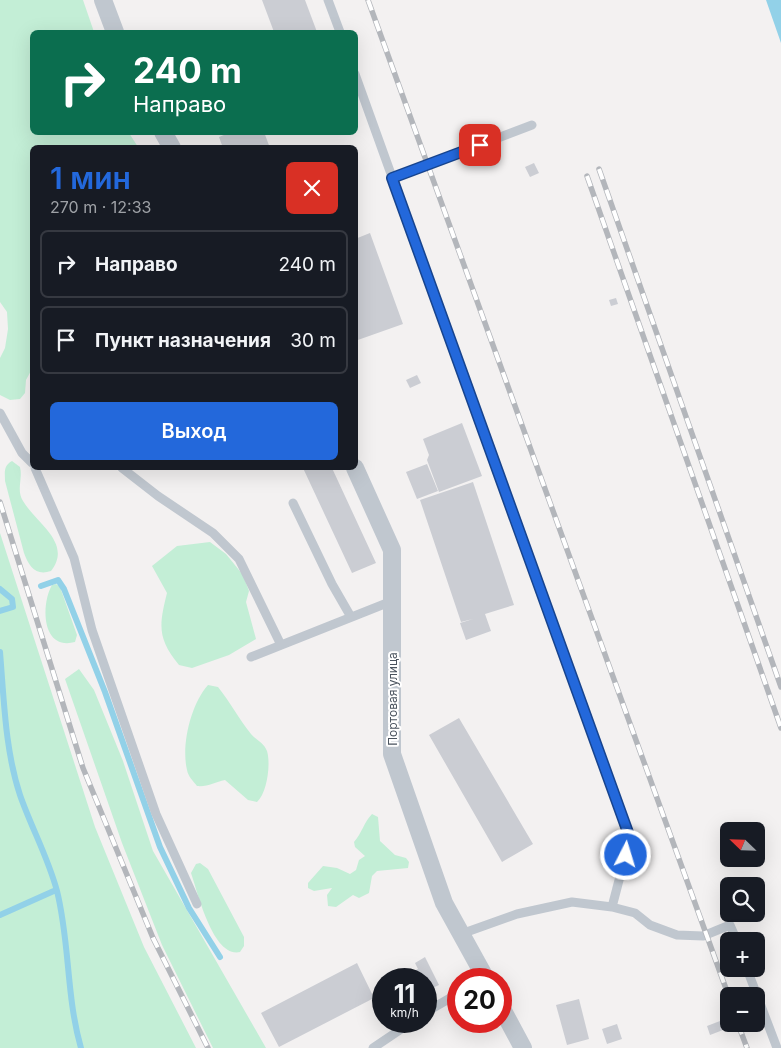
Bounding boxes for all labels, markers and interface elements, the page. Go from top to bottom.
text: 240 m [133,49,242,91]
icon: right [50,50,115,115]
text: Направо [133,91,226,117]
pin [459,124,501,166]
icon: arrive [466,131,494,159]
text: 1 мин [50,160,131,196]
button: close [286,162,338,214]
text: 270 m · 12:33 [50,197,151,217]
icon: right [52,250,80,278]
text: Направо [95,253,178,276]
text: 240 m [278,253,336,276]
icon: arrive [52,326,80,354]
text: Пункт назначения [95,329,271,352]
text: 30 m [290,329,336,352]
button: Выход [50,402,338,460]
street label: Портовая улица [385,652,400,746]
north arrow [720,822,765,868]
map controls [720,822,765,1032]
position arrow [599,828,651,880]
button: search [720,877,765,922]
button: + [720,932,765,977]
speed limit sign: 20 [447,968,512,1033]
text: 11 [394,979,415,1009]
button: − [720,987,765,1032]
text: km/h [390,1005,419,1020]

